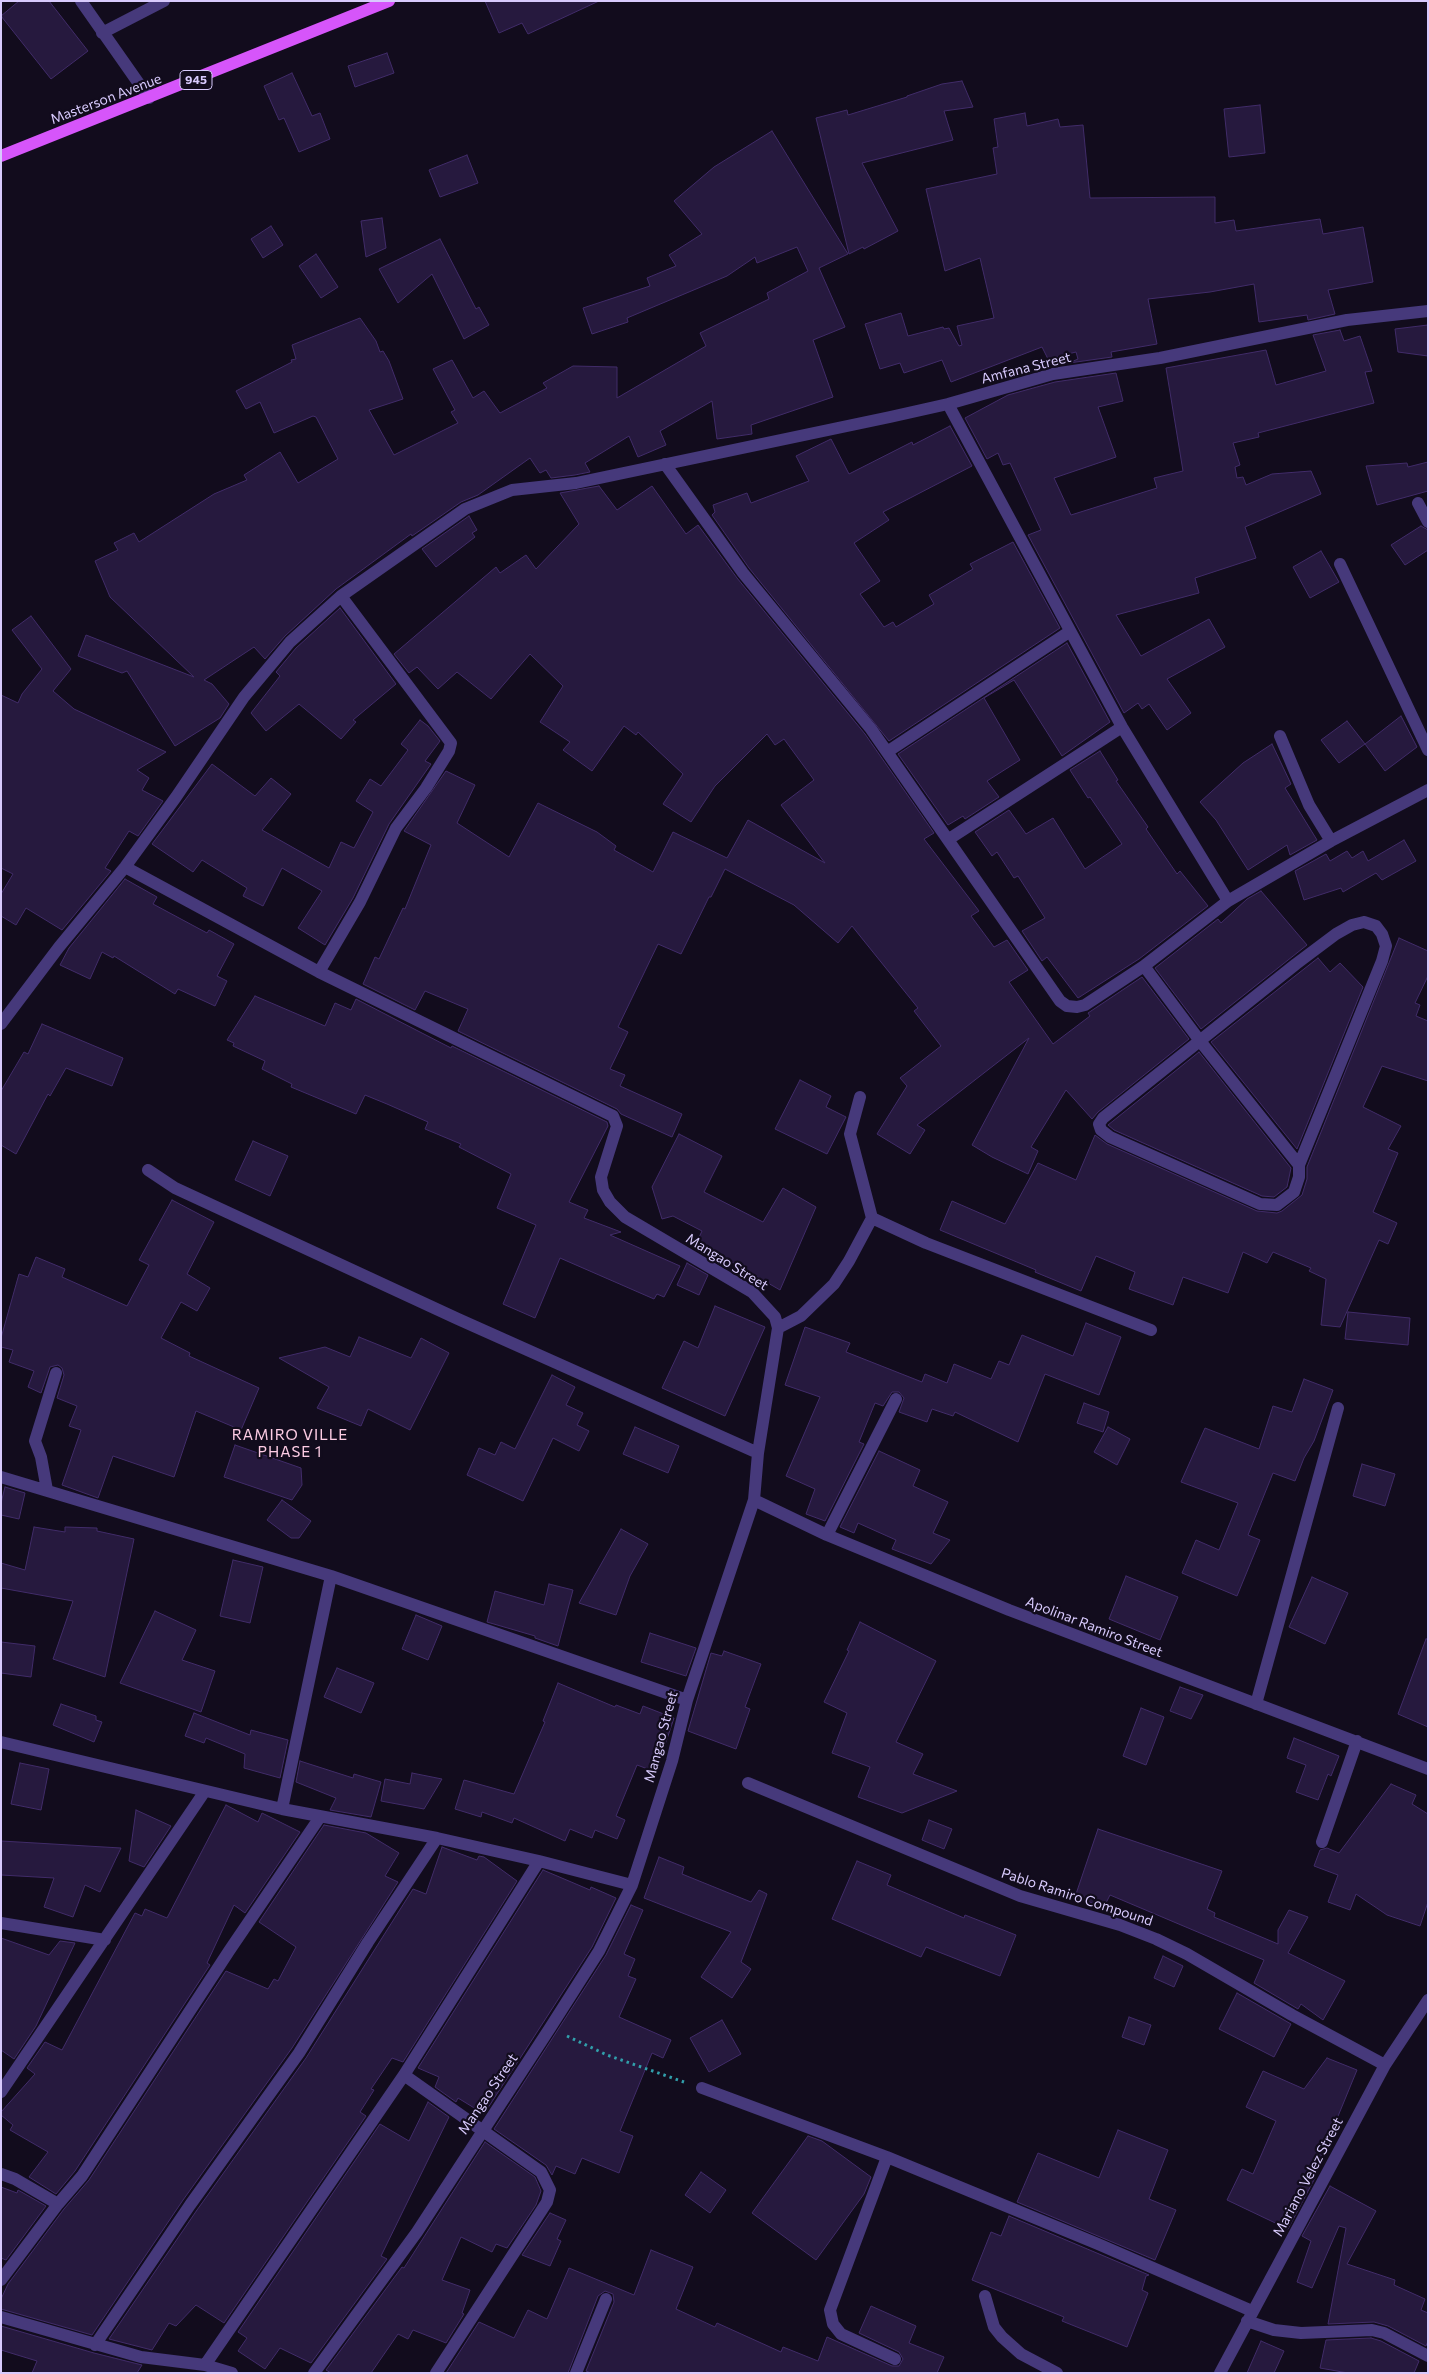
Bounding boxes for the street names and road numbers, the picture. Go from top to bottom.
street label: Masterson Avenue [48,70,164,128]
road number: 945 [180,70,212,90]
street label: Amfana Street [979,349,1073,387]
street label: Mangao Street [683,1230,771,1294]
street label: Apolinar Ramiro Street [1023,1593,1165,1661]
street label: Mangao Street [641,1689,681,1785]
street label: Pablo Ramiro Compound [999,1865,1155,1929]
street label: Mangao Street [455,2050,521,2138]
street label: Mariano Velez Street [1270,2115,1346,2239]

